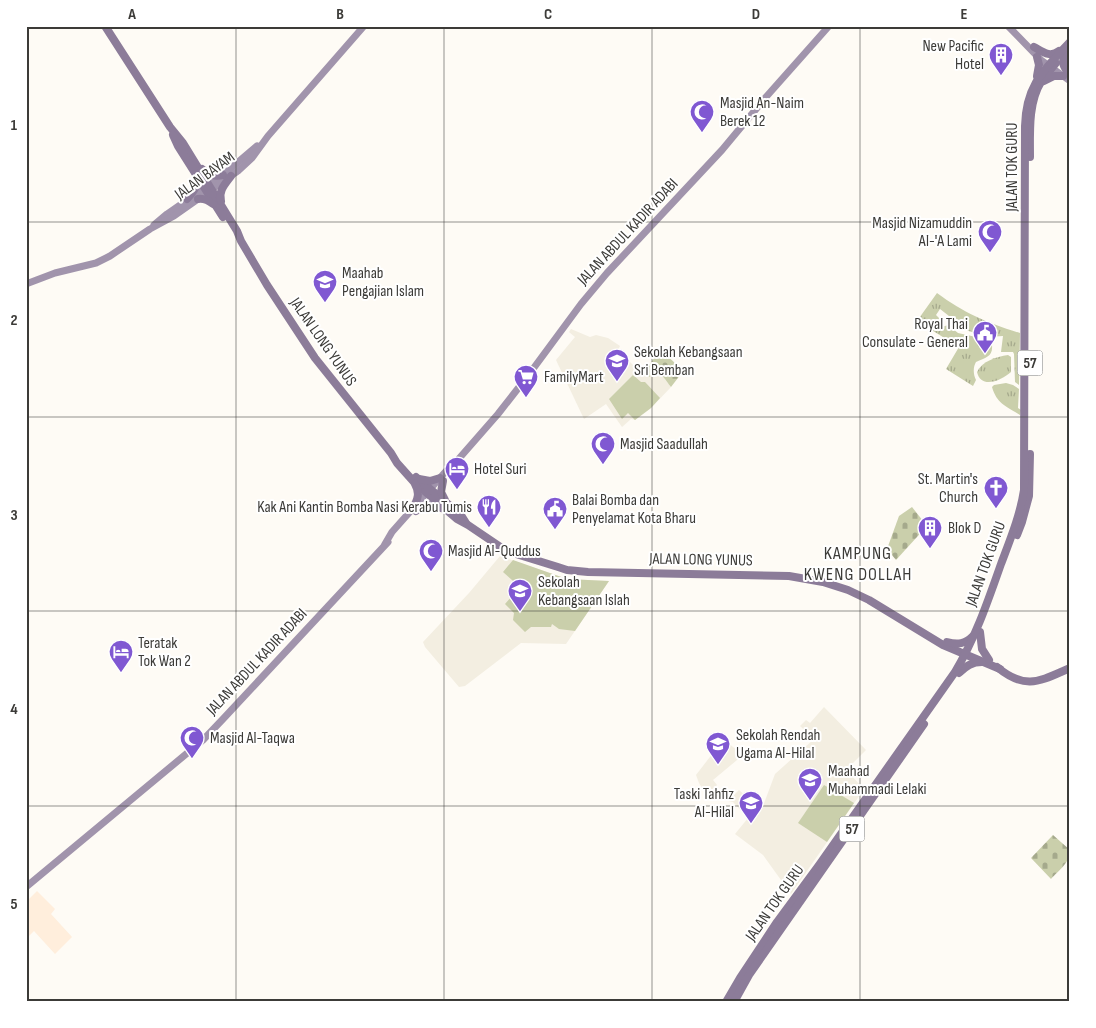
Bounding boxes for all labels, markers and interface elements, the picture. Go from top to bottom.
text: A [127,5,136,24]
text: B [336,5,344,24]
text: C [544,5,552,24]
text: D [752,5,760,24]
text: E [961,5,968,24]
place label: New Pacific Hotel [922,37,984,74]
building icon: New Pacific Hotel [988,42,1014,76]
place label: Masjid An-Naim Berek 12 [720,94,804,131]
mosque icon: Masjid An-Naim Berek 12 [689,99,715,133]
text: 1 [11,116,18,135]
street label: JALAN TOK GURU [1003,123,1022,212]
street label: JALAN BAYAM [171,148,239,205]
street label: JALAN ABDUL KADIR ADABI [573,175,682,290]
place label: Masjid Nizamuddin Al-'A Lami [872,214,972,251]
mosque icon: Masjid Nizamuddin Al-'A Lami [977,219,1003,253]
place label: Maahab Pengajian Islam [342,264,424,301]
school or university icon: Maahab Pengajian Islam [312,269,338,303]
street label: JALAN LONG YUNUS [285,293,361,390]
text: 2 [10,311,18,330]
place label: Royal Thai Consulate - General [862,315,968,352]
public building icon: Royal Thai Consulate - General [972,320,998,354]
place label: Sekolah Kebangsaan Sri Bemban [634,343,743,380]
school or university icon: Sekolah Kebangsaan Sri Bemban [604,348,630,382]
road number: 57 [1018,350,1042,376]
supermarket icon: FamilyMart [513,364,539,398]
place label: FamilyMart [544,368,604,387]
mosque icon: Masjid Saadullah [590,431,616,465]
place label: Masjid Saadullah [620,435,708,454]
hotel icon: Hotel Suri [444,456,470,490]
place label: Hotel Suri [474,460,527,479]
place label: St. Martin's Church [918,470,978,507]
church icon: St. Martin's Church [983,475,1009,509]
place label: Balai Bomba dan Penyelamat Kota Bharu [572,491,696,528]
restaurant icon: Kak Ani Kantin Bomba Nasi Kerabu Tumis [476,494,502,528]
public building icon: Balai Bomba dan Penyelamat Kota Bharu [542,496,568,530]
place label: Kak Ani Kantin Bomba Nasi Kerabu Tumis [257,498,472,517]
text: 3 [10,506,18,525]
building icon: Blok D [917,515,943,549]
place label: Blok D [948,519,981,538]
street label: JALAN TOK GURU [962,519,1010,610]
mosque icon: Masjid Al-Quddus [418,538,444,572]
place label: Masjid Al-Quddus [448,542,541,561]
district label: KAMPUNG KWENG DOLLAH [804,543,912,585]
street label: JALAN LONG YUNUS [648,550,753,570]
place label: Sekolah Kebangsaan Islah [538,573,630,610]
school or university icon: Sekolah Kebangsaan Islah [507,578,533,612]
street label: JALAN ABDUL KADIR ADABI [202,605,311,720]
place label: Teratak Tok Wan 2 [138,634,191,671]
hotel icon: Teratak Tok Wan 2 [108,639,134,673]
text: 4 [10,700,18,719]
mosque icon: Masjid Al-Taqwa [179,725,205,759]
place label: Sekolah Rendah Ugama Al-Hilal [736,726,820,763]
place label: Masjid Al-Taqwa [210,729,295,748]
school or university icon: Sekolah Rendah Ugama Al-Hilal [705,731,731,765]
place label: Maahad Muhammadi Lelaki [828,762,927,799]
school or university icon: Maahad Muhammadi Lelaki [797,767,823,801]
place label: Taski Tahfiz Al-Hilal [674,785,734,822]
school or university icon: Taski Tahfiz Al-Hilal [738,790,764,824]
road number: 57 [840,816,864,842]
street label: JALAN TOK GURU [741,861,808,946]
text: 5 [10,895,18,914]

